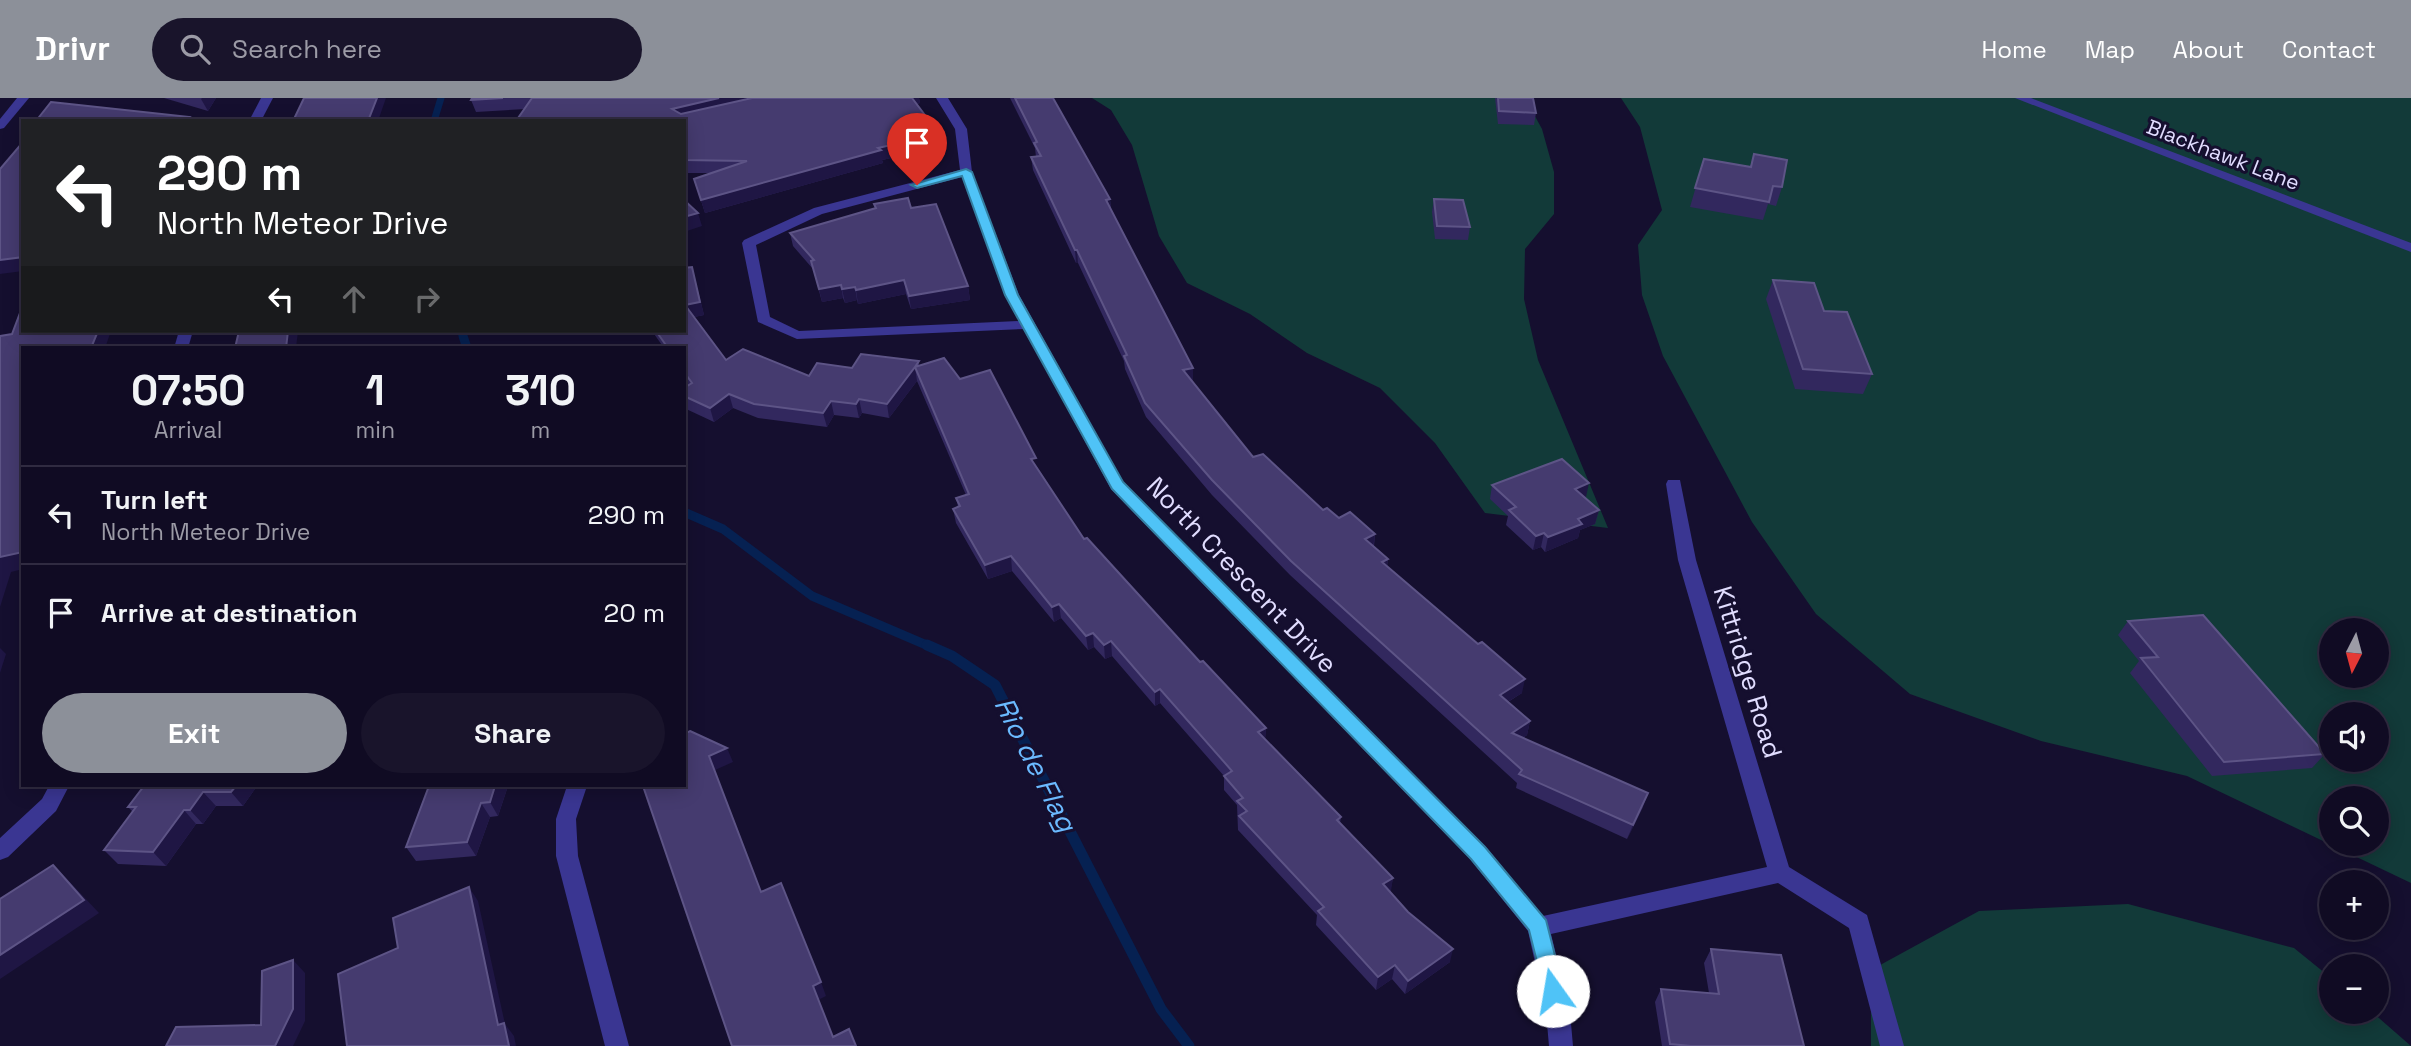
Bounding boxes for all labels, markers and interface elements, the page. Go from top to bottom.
search box [152,18,642,81]
text: Drivr [35,28,110,70]
icon: search [176,30,214,68]
text: Search here [232,32,382,66]
text: Home [1981,34,2047,65]
text: Map [2085,34,2135,65]
text: About [2173,34,2244,65]
text: Contact [2282,34,2376,65]
pin [887,113,947,185]
street label: Blackhawk Lane [2143,113,2304,196]
icon: arrive [898,124,936,162]
text: 290 m [157,142,302,204]
icon: left [42,147,133,238]
text: North Meteor Drive [157,203,448,243]
icon: left [262,280,300,318]
icon: ahead [335,280,373,318]
icon: right [408,280,446,318]
text: 07:50 [131,364,246,417]
text: 1 [366,364,385,417]
text: 310 [505,364,576,417]
text: Arrival [154,415,222,445]
text: min [356,415,395,445]
text: m [531,415,550,445]
street label: North Crescent Drive [1139,470,1345,680]
text: Turn left [101,483,208,517]
icon: left [42,496,80,534]
text: 290 m [588,498,665,532]
text: North Meteor Drive [101,517,311,547]
street label: Kittridge Road [1706,582,1790,762]
icon: arrive [42,594,80,632]
text: Arrive at destination [101,596,358,630]
text: 20 m [604,596,665,630]
north arrow [2319,618,2389,688]
map controls [2319,618,2389,1024]
water label: Rio de Flag [987,691,1086,839]
button: Exit [42,693,347,773]
button: Share [361,693,665,773]
button: sound [2319,702,2389,772]
button: search [2319,786,2389,856]
button: + [2319,870,2389,940]
position arrow [1516,954,1590,1028]
button: − [2319,954,2389,1024]

